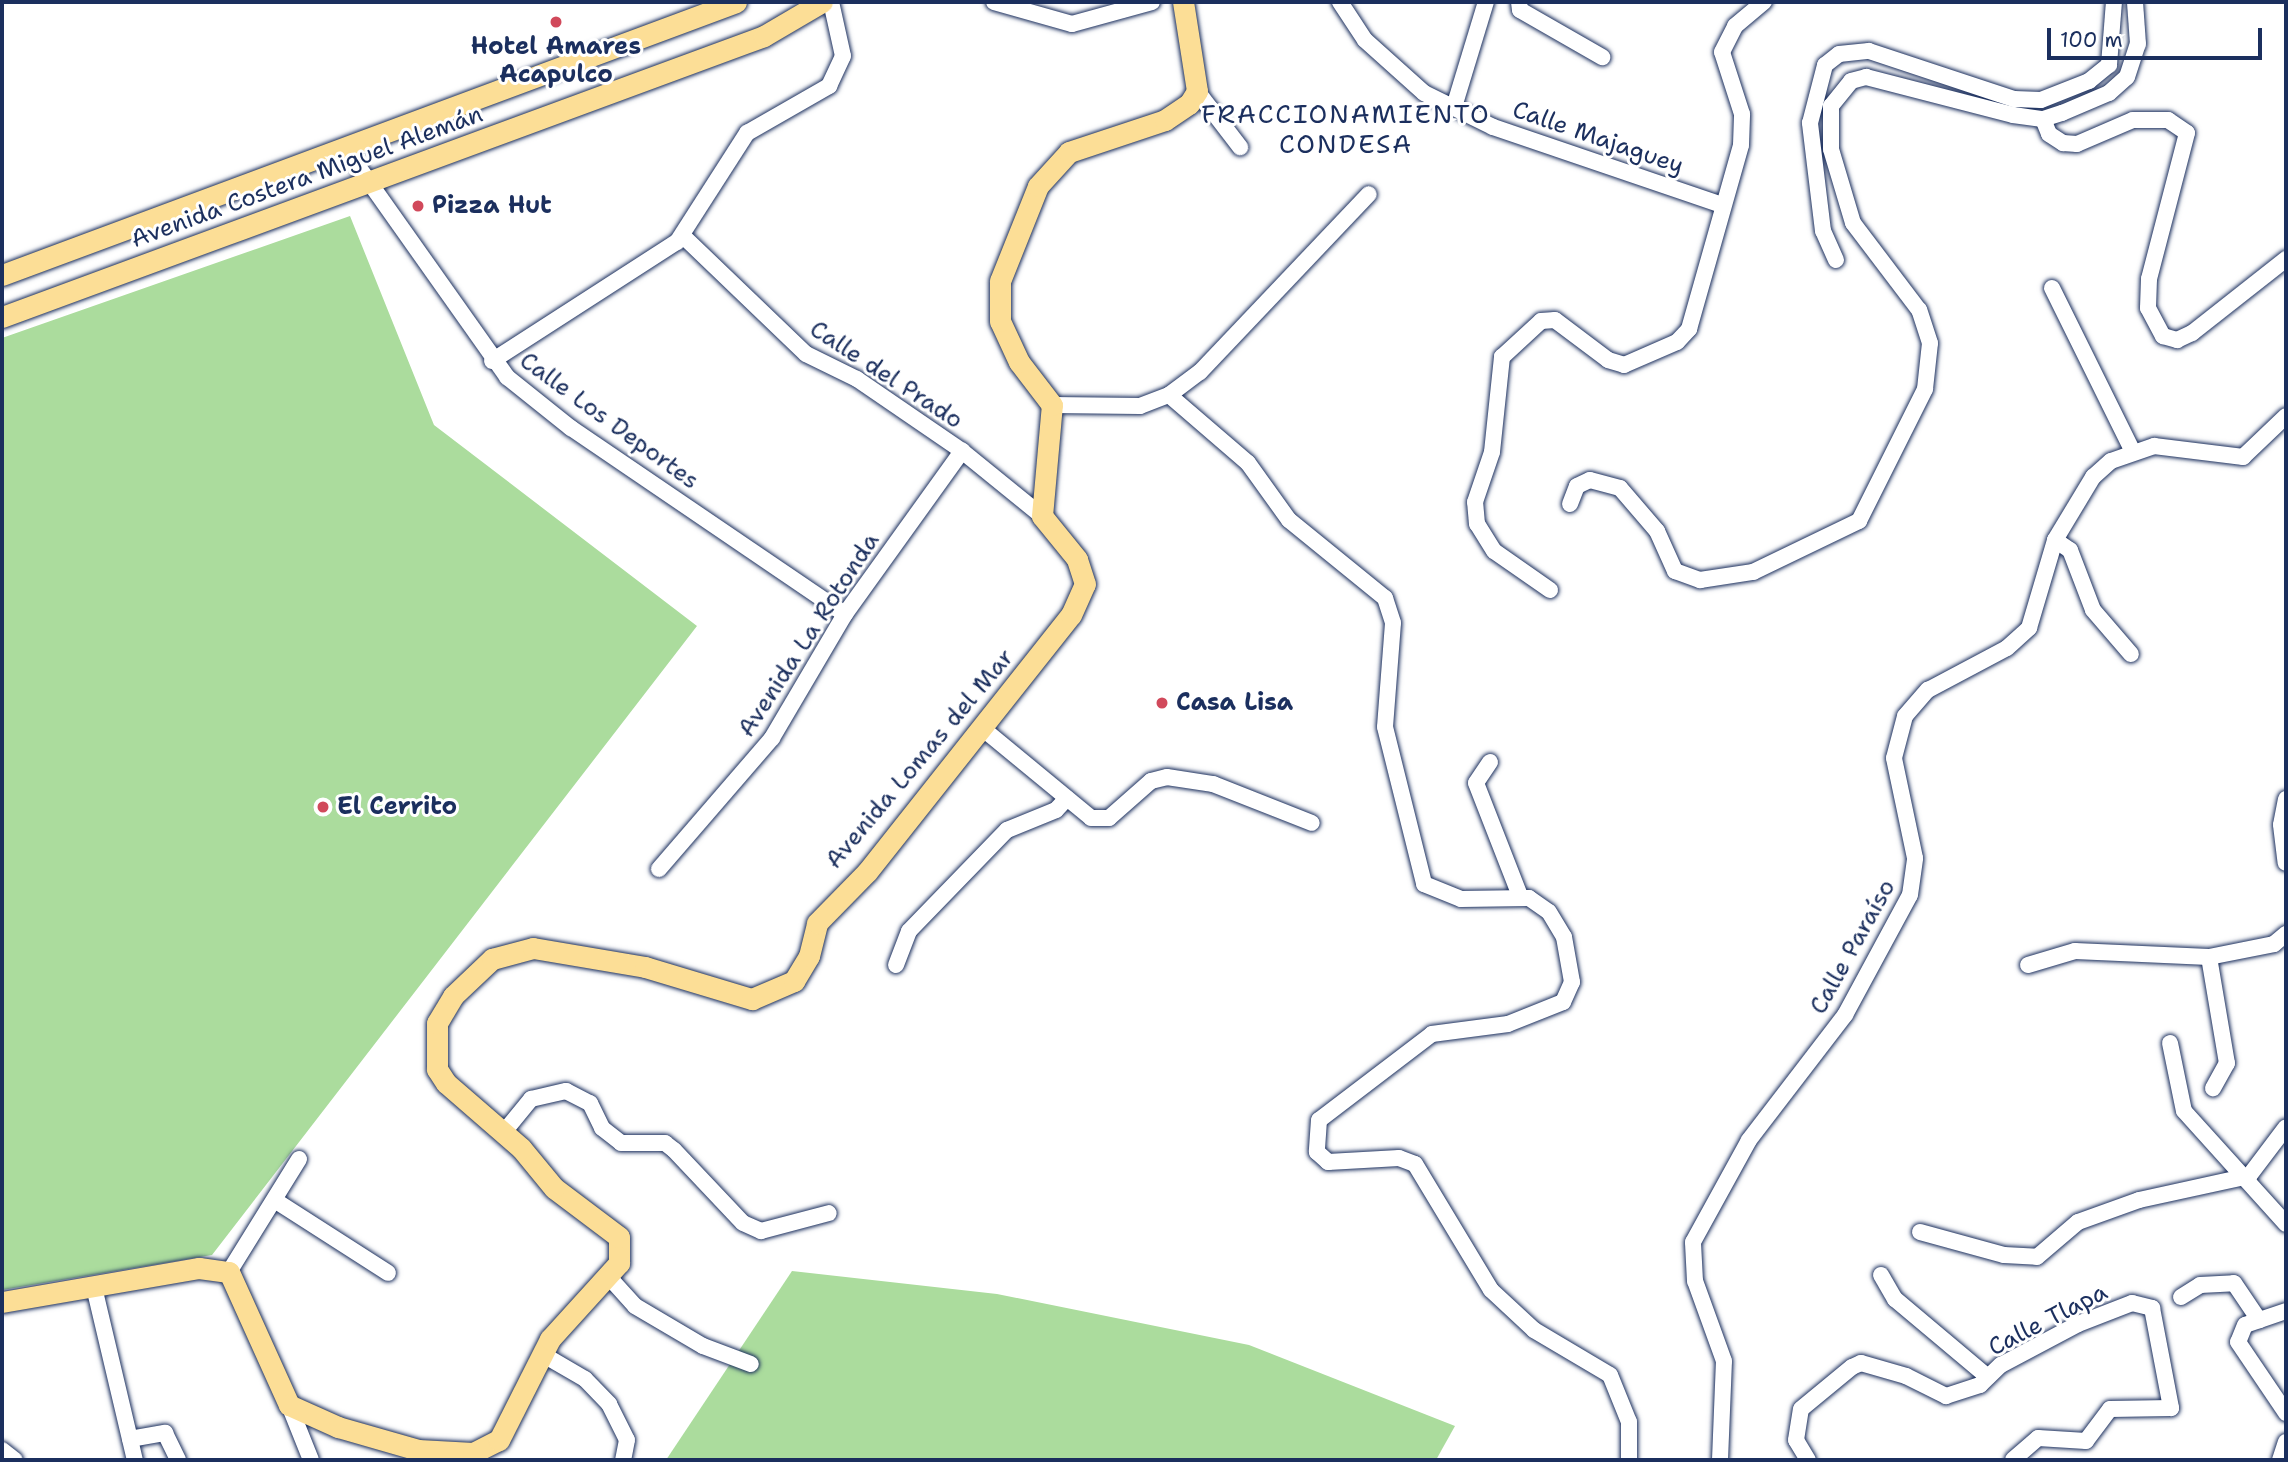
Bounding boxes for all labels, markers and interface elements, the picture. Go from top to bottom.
marker: Hotel Amares Acapulco [548,14,564,30]
scale bar [2050,14,2265,58]
text: 100 m [2060,26,2123,54]
place label: Hotel Amares Acapulco [471,33,641,89]
street label: Calle Majaguey [1509,95,1687,181]
district label: FRACCIONAMIENTO CONDESA [1203,98,1489,160]
street label: Avenida Costera Miguel Alemán [127,100,487,254]
place label: Pizza Hut [432,192,552,220]
marker: Pizza Hut [410,198,426,214]
street label: Calle del Prado [804,315,968,435]
street label: Calle Los Deportes [514,346,704,496]
street label: Avenida La Rotonda [732,528,886,742]
street label: Avenida Lomas del Mar [820,643,1020,875]
place label: Casa Lisa [1176,689,1293,717]
marker: Casa Lisa [1154,695,1170,711]
place label: El Cerrito [337,793,457,821]
marker: El Cerrito [315,799,331,815]
street label: Calle Paraíso [1804,875,1902,1019]
street label: Calle Tlapa [1984,1278,2112,1362]

